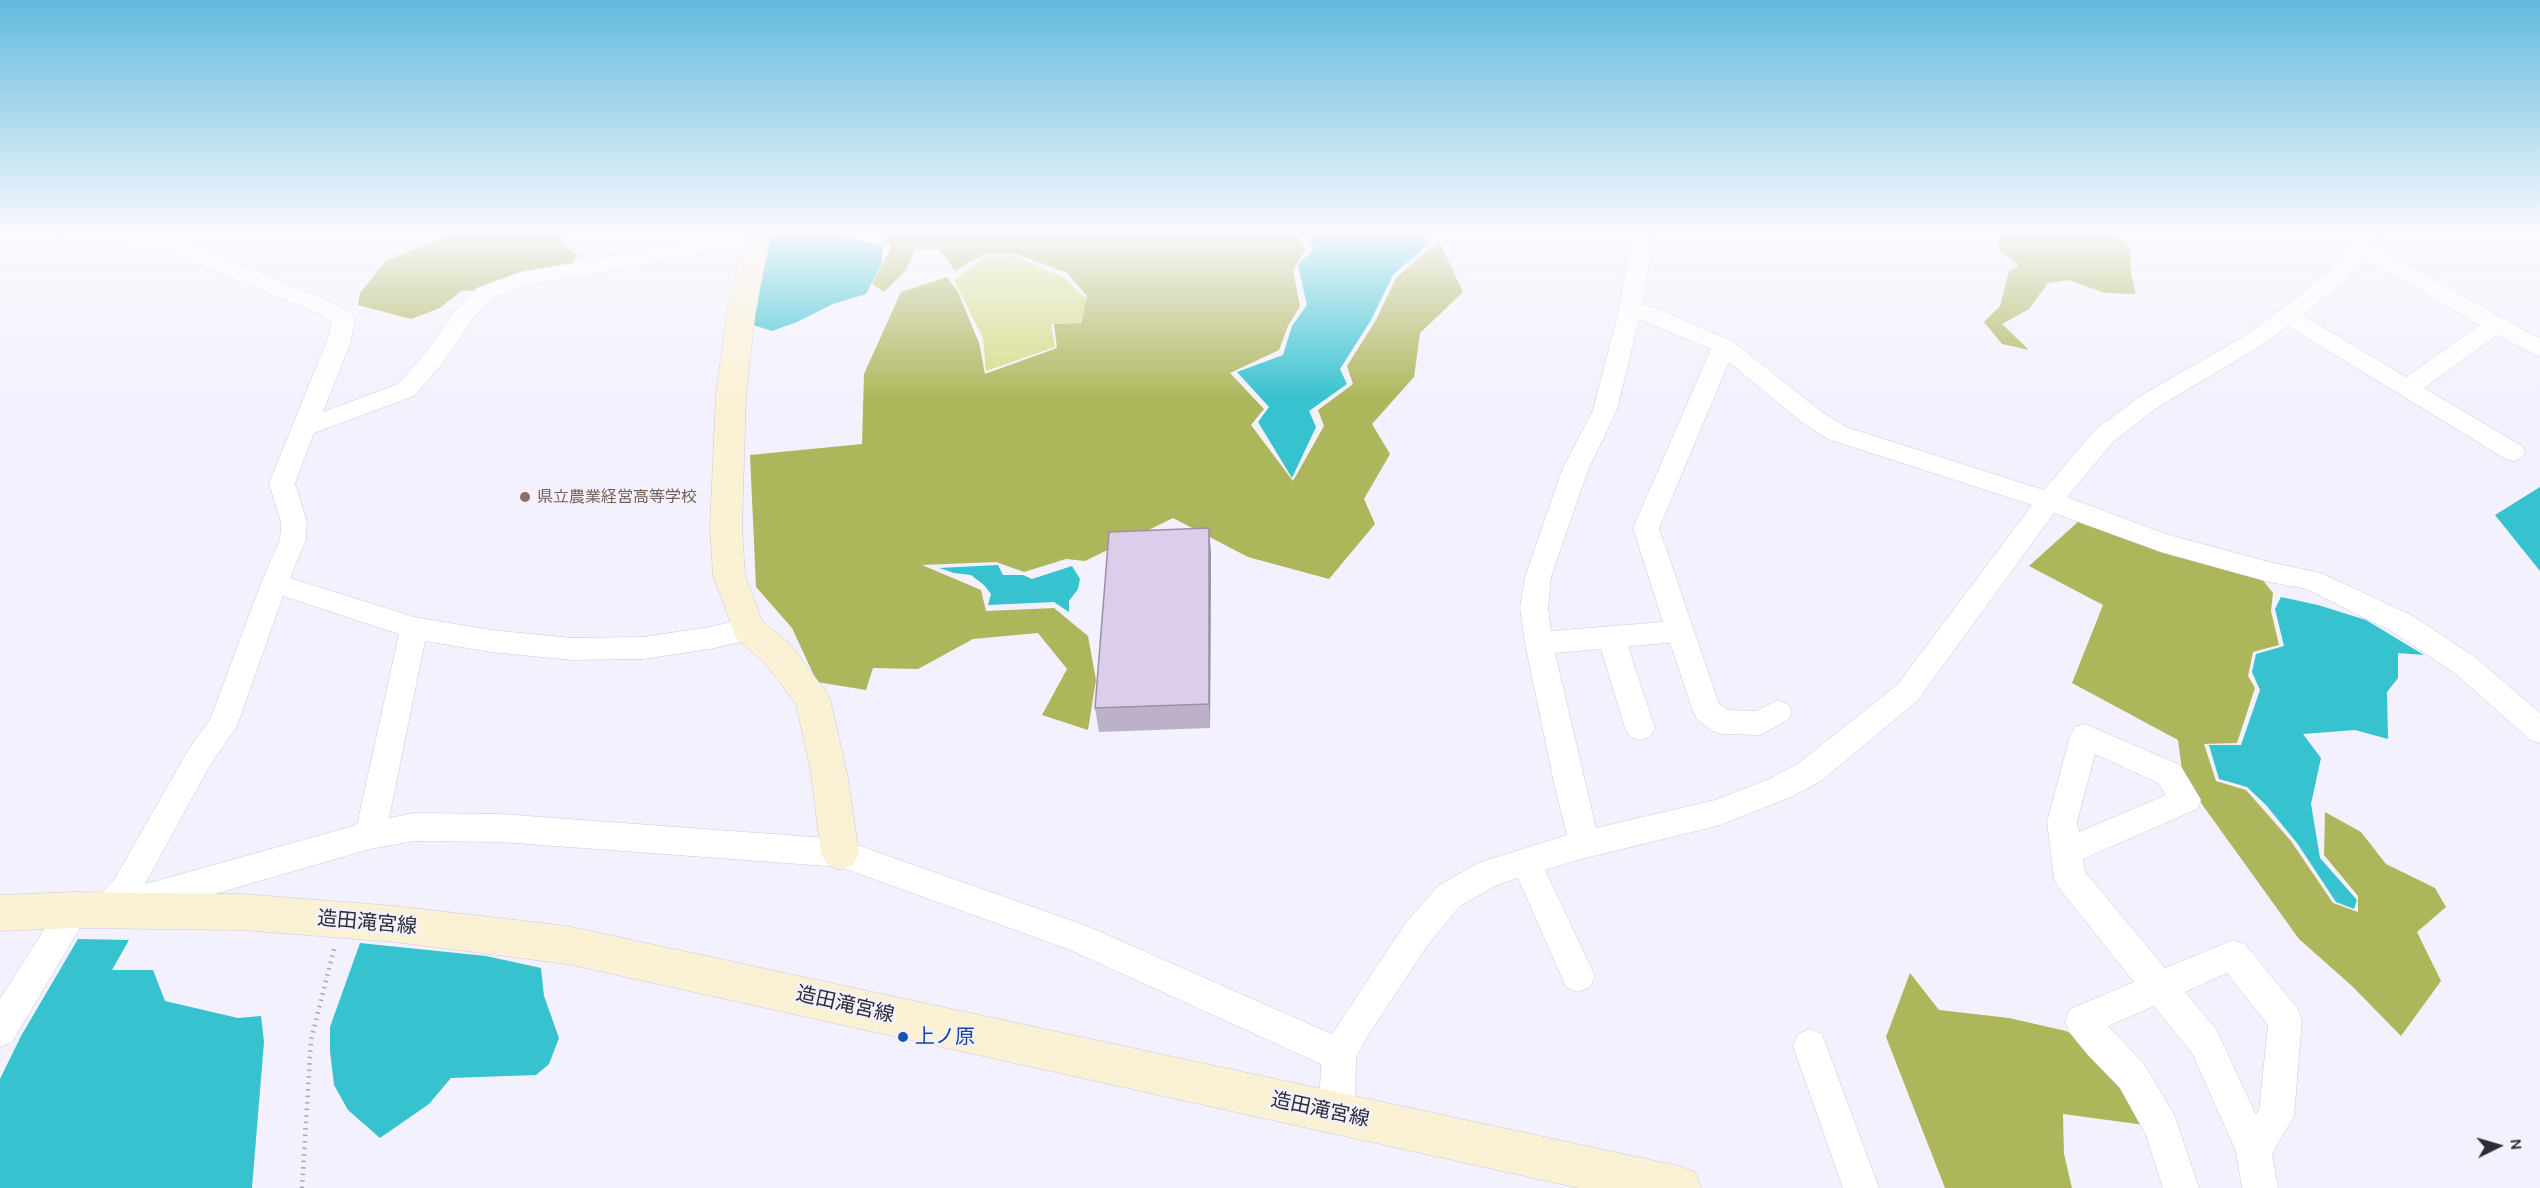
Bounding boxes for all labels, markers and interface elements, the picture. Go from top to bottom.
place label: 県立農業経営高等学校 [537,487,697,507]
marker: 県立農業経営高等学校 [518,490,532,504]
street label: 造田滝宮線 [316,907,418,939]
street label: 造田滝宮線 [794,982,896,1028]
place label: 上ノ原 [915,1025,975,1049]
marker: 上ノ原 [896,1030,910,1044]
street label: 造田滝宮線 [1269,1088,1371,1132]
north arrow [2468,1116,2528,1176]
text: N [2506,1138,2526,1151]

